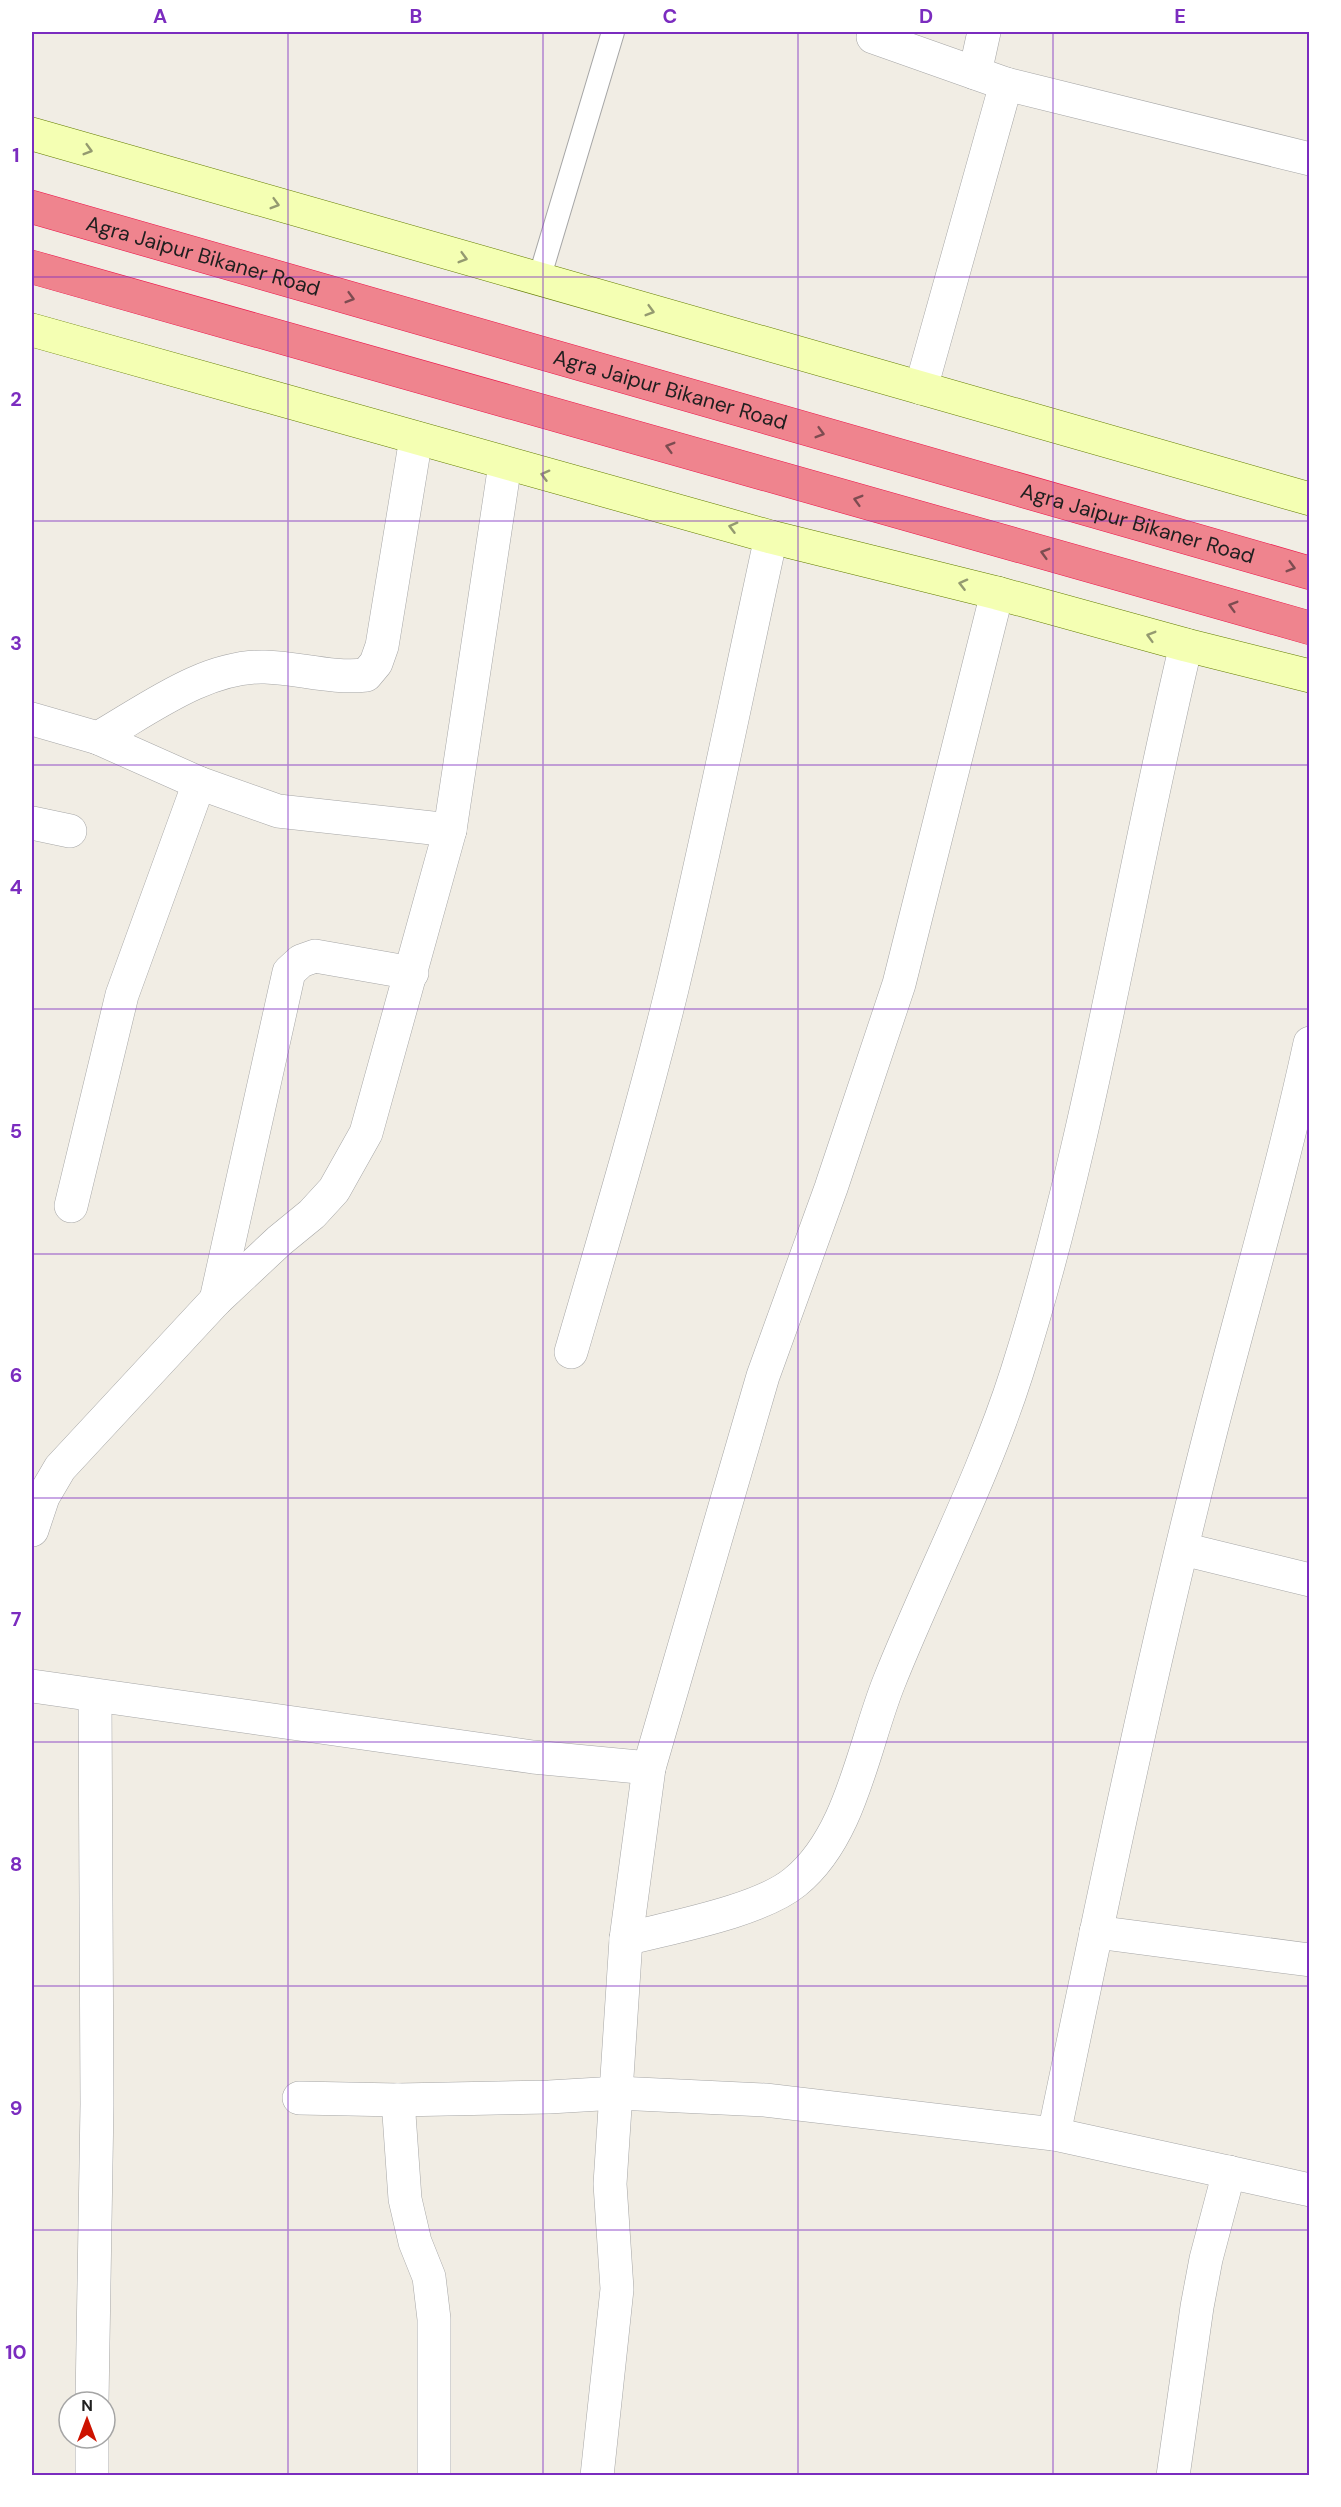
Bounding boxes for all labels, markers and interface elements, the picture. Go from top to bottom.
text: A [153,3,167,29]
text: B [410,3,422,29]
text: C [663,3,677,29]
text: D [919,3,933,29]
text: E [1174,3,1186,29]
text: 1 [12,142,20,168]
one-way arrow [83,143,93,156]
one-way arrow [269,197,280,209]
street label: Agra Jaipur Bikaner Road [83,209,323,303]
one-way arrow [457,251,468,263]
one-way arrow [344,291,355,303]
one-way arrow [644,304,655,316]
street label: Agra Jaipur Bikaner Road [550,343,791,437]
text: 2 [10,386,22,412]
one-way arrow [814,426,825,438]
one-way arrow [665,442,676,454]
one-way arrow [540,470,551,482]
street label: Agra Jaipur Bikaner Road [1017,477,1258,570]
one-way arrow [853,495,864,507]
one-way arrow [728,522,739,534]
one-way arrow [1040,548,1051,560]
one-way arrow [1285,560,1295,572]
one-way arrow [958,579,968,592]
one-way arrow [1228,601,1239,613]
text: 3 [10,630,22,656]
one-way arrow [1146,631,1157,643]
text: 4 [10,874,23,900]
text: 5 [10,1118,22,1144]
text: 6 [10,1362,22,1388]
text: 7 [11,1606,22,1632]
text: 8 [10,1851,22,1877]
text: 9 [10,2095,22,2121]
text: 10 [5,2339,27,2365]
north arrow [57,2390,117,2450]
text: N [81,2395,93,2416]

